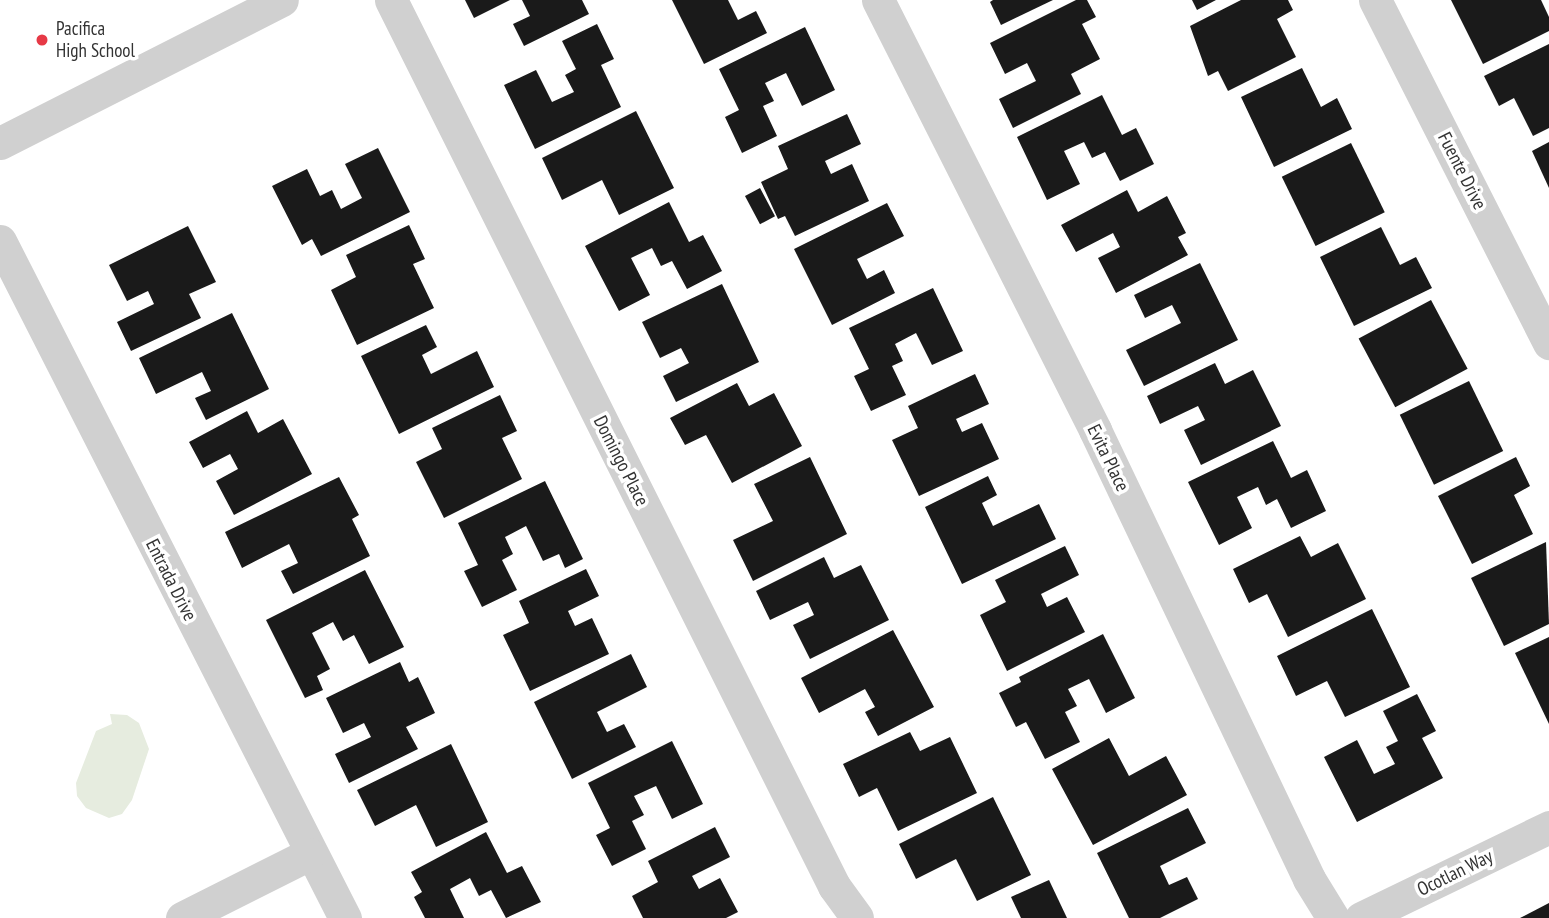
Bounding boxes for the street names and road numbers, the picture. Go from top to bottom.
street label: Fuente Drive [1433,129,1491,213]
street label: Domingo Place [589,412,653,510]
street label: Evita Place [1082,421,1134,495]
street label: Entrada Drive [141,535,201,625]
street label: Ocotlan Way [1413,845,1497,901]

